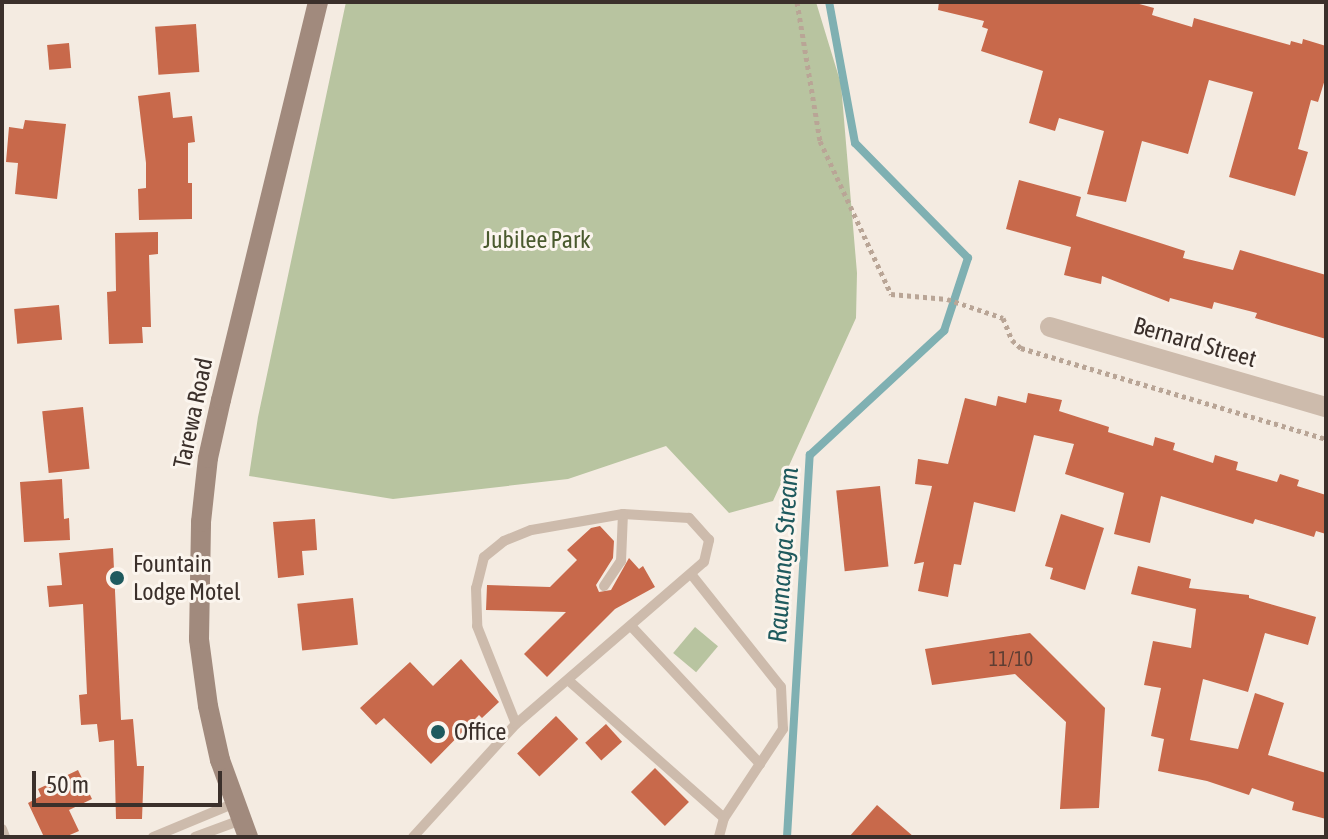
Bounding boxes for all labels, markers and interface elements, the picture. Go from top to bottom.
park label: Jubilee Park [483,226,591,254]
street label: Bernard Street [1130,311,1260,373]
street label: Tarewa Road [167,355,219,471]
water label: Raumanga Stream [762,466,806,644]
place label: Fountain Lodge Motel [133,550,240,606]
marker: Fountain Lodge Motel [108,569,126,587]
house number: 11/10 [989,646,1033,670]
place label: Office [454,718,506,746]
marker: Office [429,723,447,741]
scale bar [36,755,226,805]
text: 50 m [46,771,89,798]

